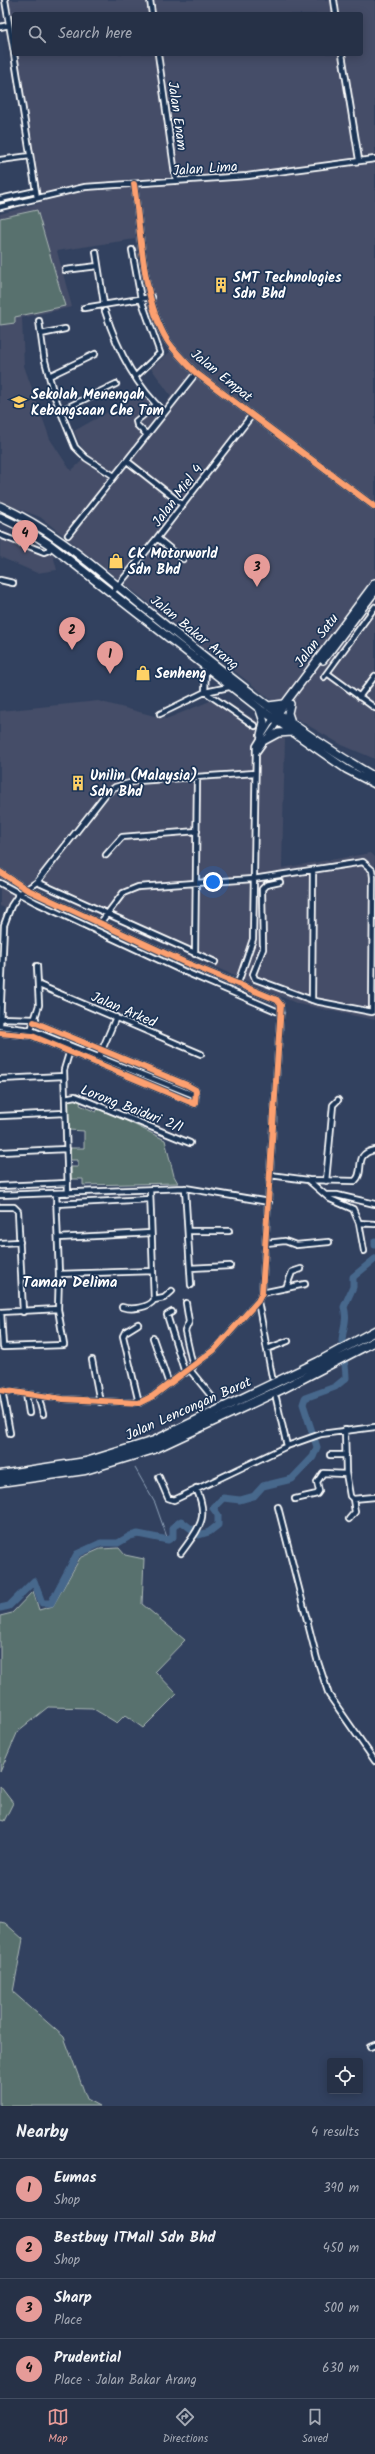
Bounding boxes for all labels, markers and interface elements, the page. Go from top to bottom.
search box [12,12,363,56]
text: Search here [58,22,132,46]
icon: search [26,23,48,45]
street label: Jalan Enam [161,80,193,152]
street label: Jalan Lima [172,156,238,182]
place label: SMT Technologies Sdn Bhd [233,267,342,305]
building icon: SMT Technologies Sdn Bhd [212,276,230,294]
street label: Jalan Empat [186,344,258,408]
place label: Sekolah Menengah Kebangsaan Che Tom [31,384,165,422]
school or university icon: Sekolah Menengah Kebangsaan Che Tom [10,393,28,411]
street label: Jalan Miel 4 [147,459,209,532]
pin: 4 [12,520,38,553]
place label: CK Motorworld Sdn Bhd [128,543,218,581]
shop icon: CK Motorworld Sdn Bhd [107,552,125,570]
pin: 3 [244,554,270,587]
street label: Jalan Bakar Arang [145,590,244,676]
street label: Jalan Satu [289,609,345,672]
pin: 2 [59,617,85,650]
pin: 1 [97,641,123,674]
place label: Senheng [155,663,207,685]
shop icon: Senheng [134,664,152,682]
place label: Unilin (Malaysia) Sdn Bhd [90,765,198,803]
building icon: Unilin (Malaysia) Sdn Bhd [69,774,87,792]
your location [203,872,223,892]
street label: Jalan Arked [87,986,161,1034]
street label: Lorong Baiduri 2/1 [77,1079,186,1139]
district label: Taman Delima [23,1271,118,1295]
street label: Jalan Lencongan Barat [122,1371,256,1447]
map controls [327,2058,363,2094]
button: locate [327,2058,363,2094]
text: Nearby [16,2119,68,2146]
text: 4 results [311,2122,359,2143]
text: Eumas [54,2166,97,2190]
text: 1 [27,2178,31,2199]
text: 390 m [323,2178,359,2199]
text: Shop [54,2190,80,2211]
text: Bestbuy ITMall Sdn Bhd [54,2226,216,2250]
text: 2 [25,2238,33,2259]
text: 450 m [323,2238,359,2259]
text: Shop [54,2250,80,2271]
text: Sharp [54,2286,92,2310]
text: 3 [25,2298,33,2319]
text: 500 m [323,2298,359,2319]
text: Place [54,2310,82,2331]
text: Prudential [54,2346,121,2370]
text: 4 [25,2358,33,2379]
text: 630 m [322,2358,359,2379]
text: Place · Jalan Bakar Arang [54,2370,197,2391]
tab: Map [47,2406,69,2448]
tab: Directions [163,2406,208,2448]
tab: Saved [302,2406,328,2448]

